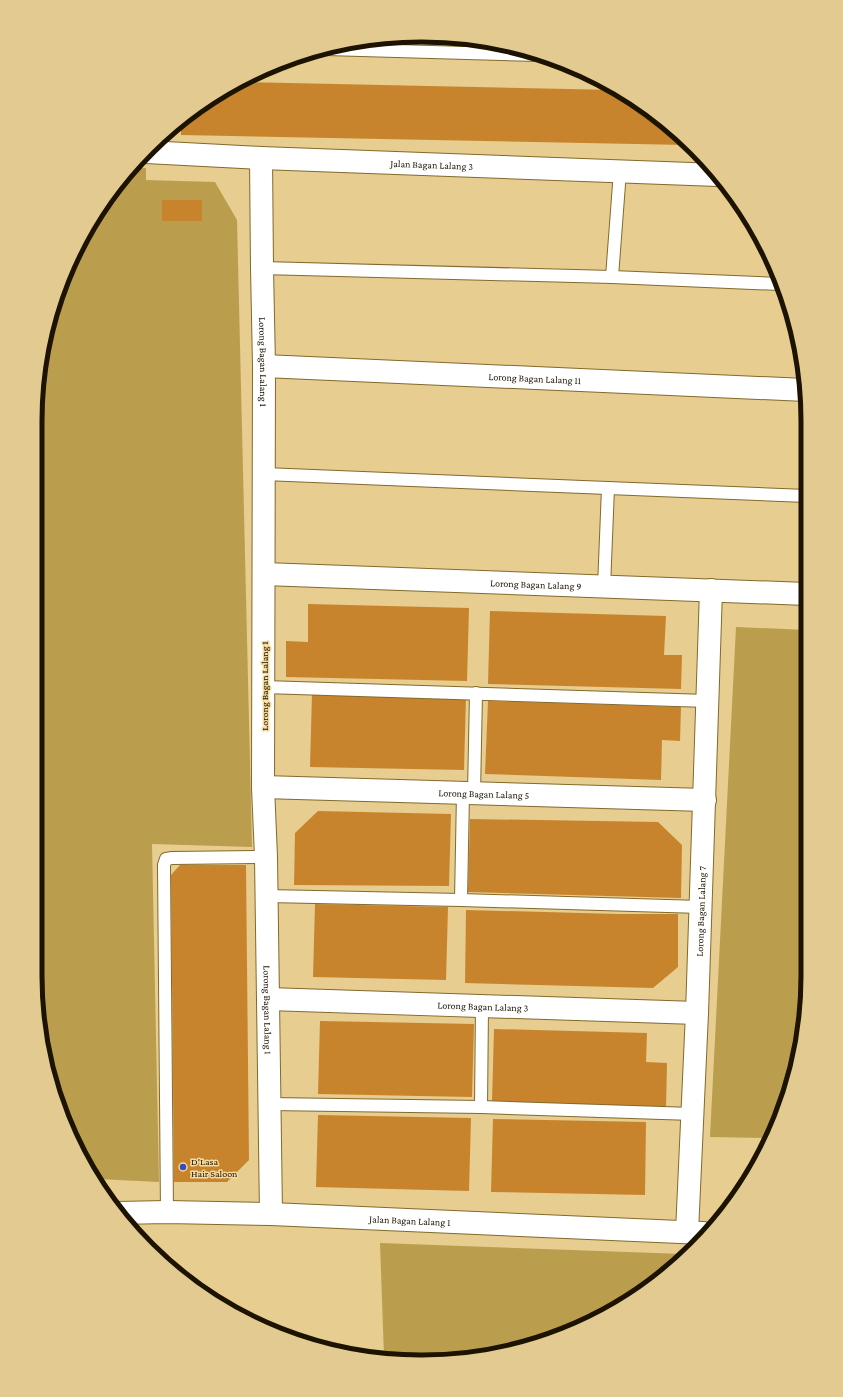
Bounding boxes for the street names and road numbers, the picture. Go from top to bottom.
street label: Jalan Bagan Lalang 3 [389,158,473,172]
street label: Lorong Bagan Lalang 1 [257,317,269,407]
street label: Lorong Bagan Lalang 11 [488,371,581,386]
street label: Lorong Bagan Lalang 9 [490,577,582,592]
street label: Lorong Bagan Lalang 1 [259,641,270,731]
street label: Lorong Bagan Lalang 5 [438,787,530,801]
street label: Lorong Bagan Lalang 7 [694,865,708,957]
street label: Lorong Bagan Lalang 1 [262,965,274,1055]
street label: Lorong Bagan Lalang 3 [437,1000,529,1014]
street label: Jalan Bagan Lalang 1 [368,1213,451,1228]

